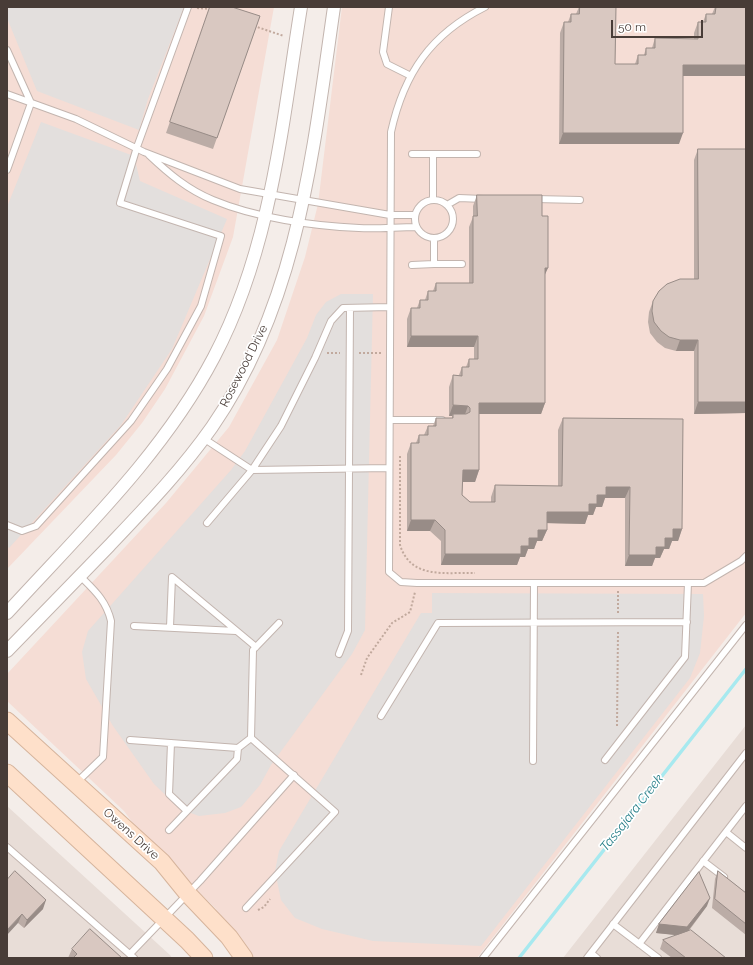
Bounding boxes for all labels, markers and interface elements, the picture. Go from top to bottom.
scale bar [613,12,705,38]
text: 50 m [618,20,646,34]
street label: Rosewood Drive [217,322,271,410]
water label: Tassajara Creek [597,771,667,855]
street label: Owens Drive [100,805,162,863]

